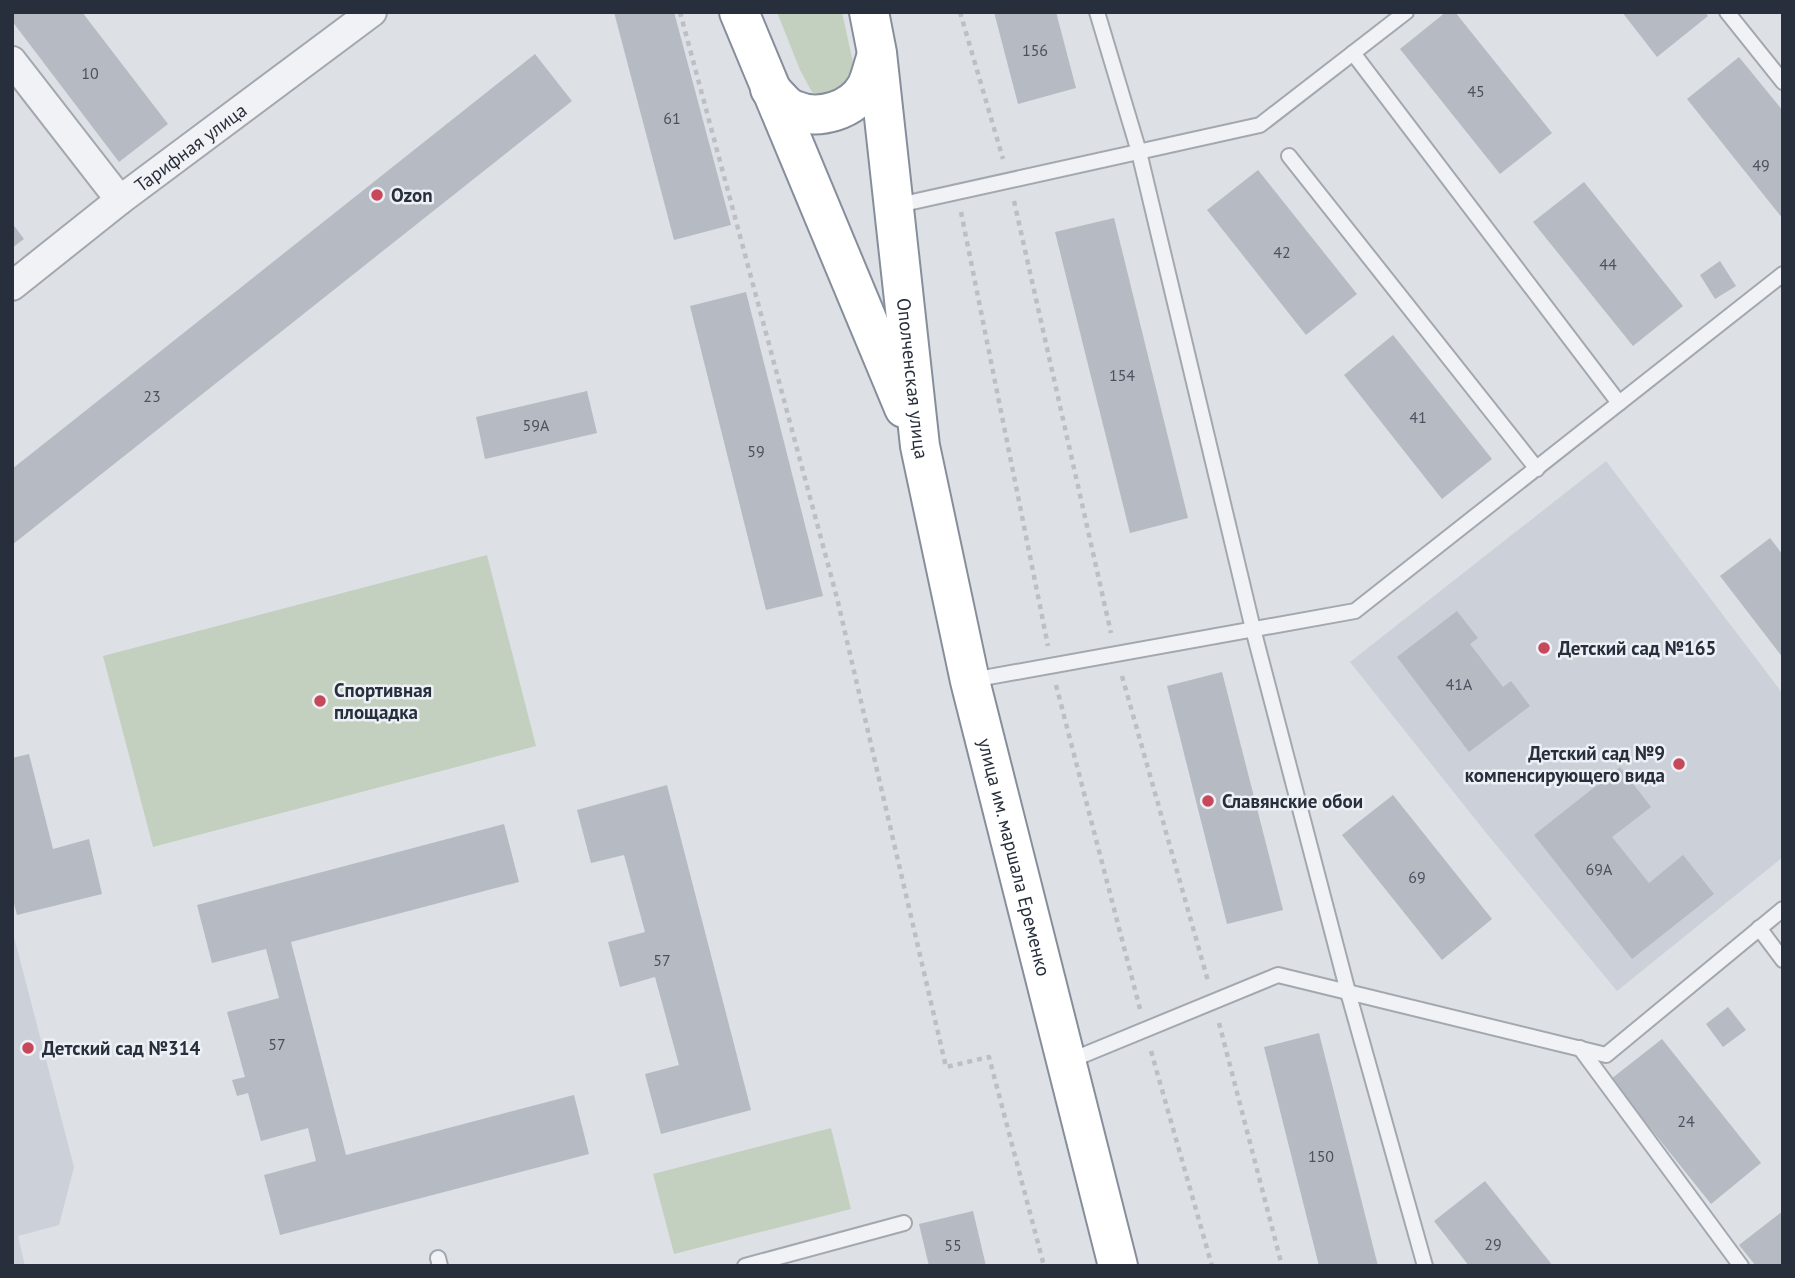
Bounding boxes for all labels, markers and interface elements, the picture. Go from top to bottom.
house number: 156 [1022,40,1048,60]
house number: 10 [81,63,99,83]
house number: 45 [1467,81,1485,101]
street label: Тарифная улица [130,98,251,197]
house number: 61 [663,108,681,128]
house number: 49 [1752,155,1770,175]
place label: Ozon [391,183,433,207]
marker: Ozon [369,187,385,203]
house number: 42 [1273,242,1291,262]
house number: 44 [1599,254,1617,274]
street label: Ополченская улица [892,297,934,461]
house number: 154 [1109,365,1135,385]
house number: 23 [143,386,161,406]
house number: 41 [1409,407,1427,427]
house number: 59А [523,415,550,435]
house number: 59 [747,441,765,461]
place label: Детский сад №165 [1558,636,1716,660]
marker: Детский сад №165 [1536,640,1552,656]
house number: 41А [1446,674,1473,694]
place label: Спортивная площадка [334,678,432,724]
marker: Спортивная площадка [312,693,328,709]
street label: улица им. маршала Еременко [973,736,1056,979]
place label: Детский сад №9 компенсирующего вида [1465,741,1665,787]
marker: Детский сад №9 компенсирующего вида [1671,756,1687,772]
place label: Славянские обои [1222,789,1363,813]
marker: Славянские обои [1200,793,1216,809]
house number: 69А [1586,859,1613,879]
house number: 69 [1408,867,1426,887]
house number: 57 [653,950,671,970]
house number: 57 [268,1034,286,1054]
place label: Детский сад №314 [42,1036,201,1060]
marker: Детский сад №314 [20,1040,36,1056]
house number: 24 [1677,1111,1695,1131]
house number: 150 [1308,1146,1334,1166]
house number: 29 [1484,1234,1502,1254]
house number: 55 [944,1235,962,1255]

